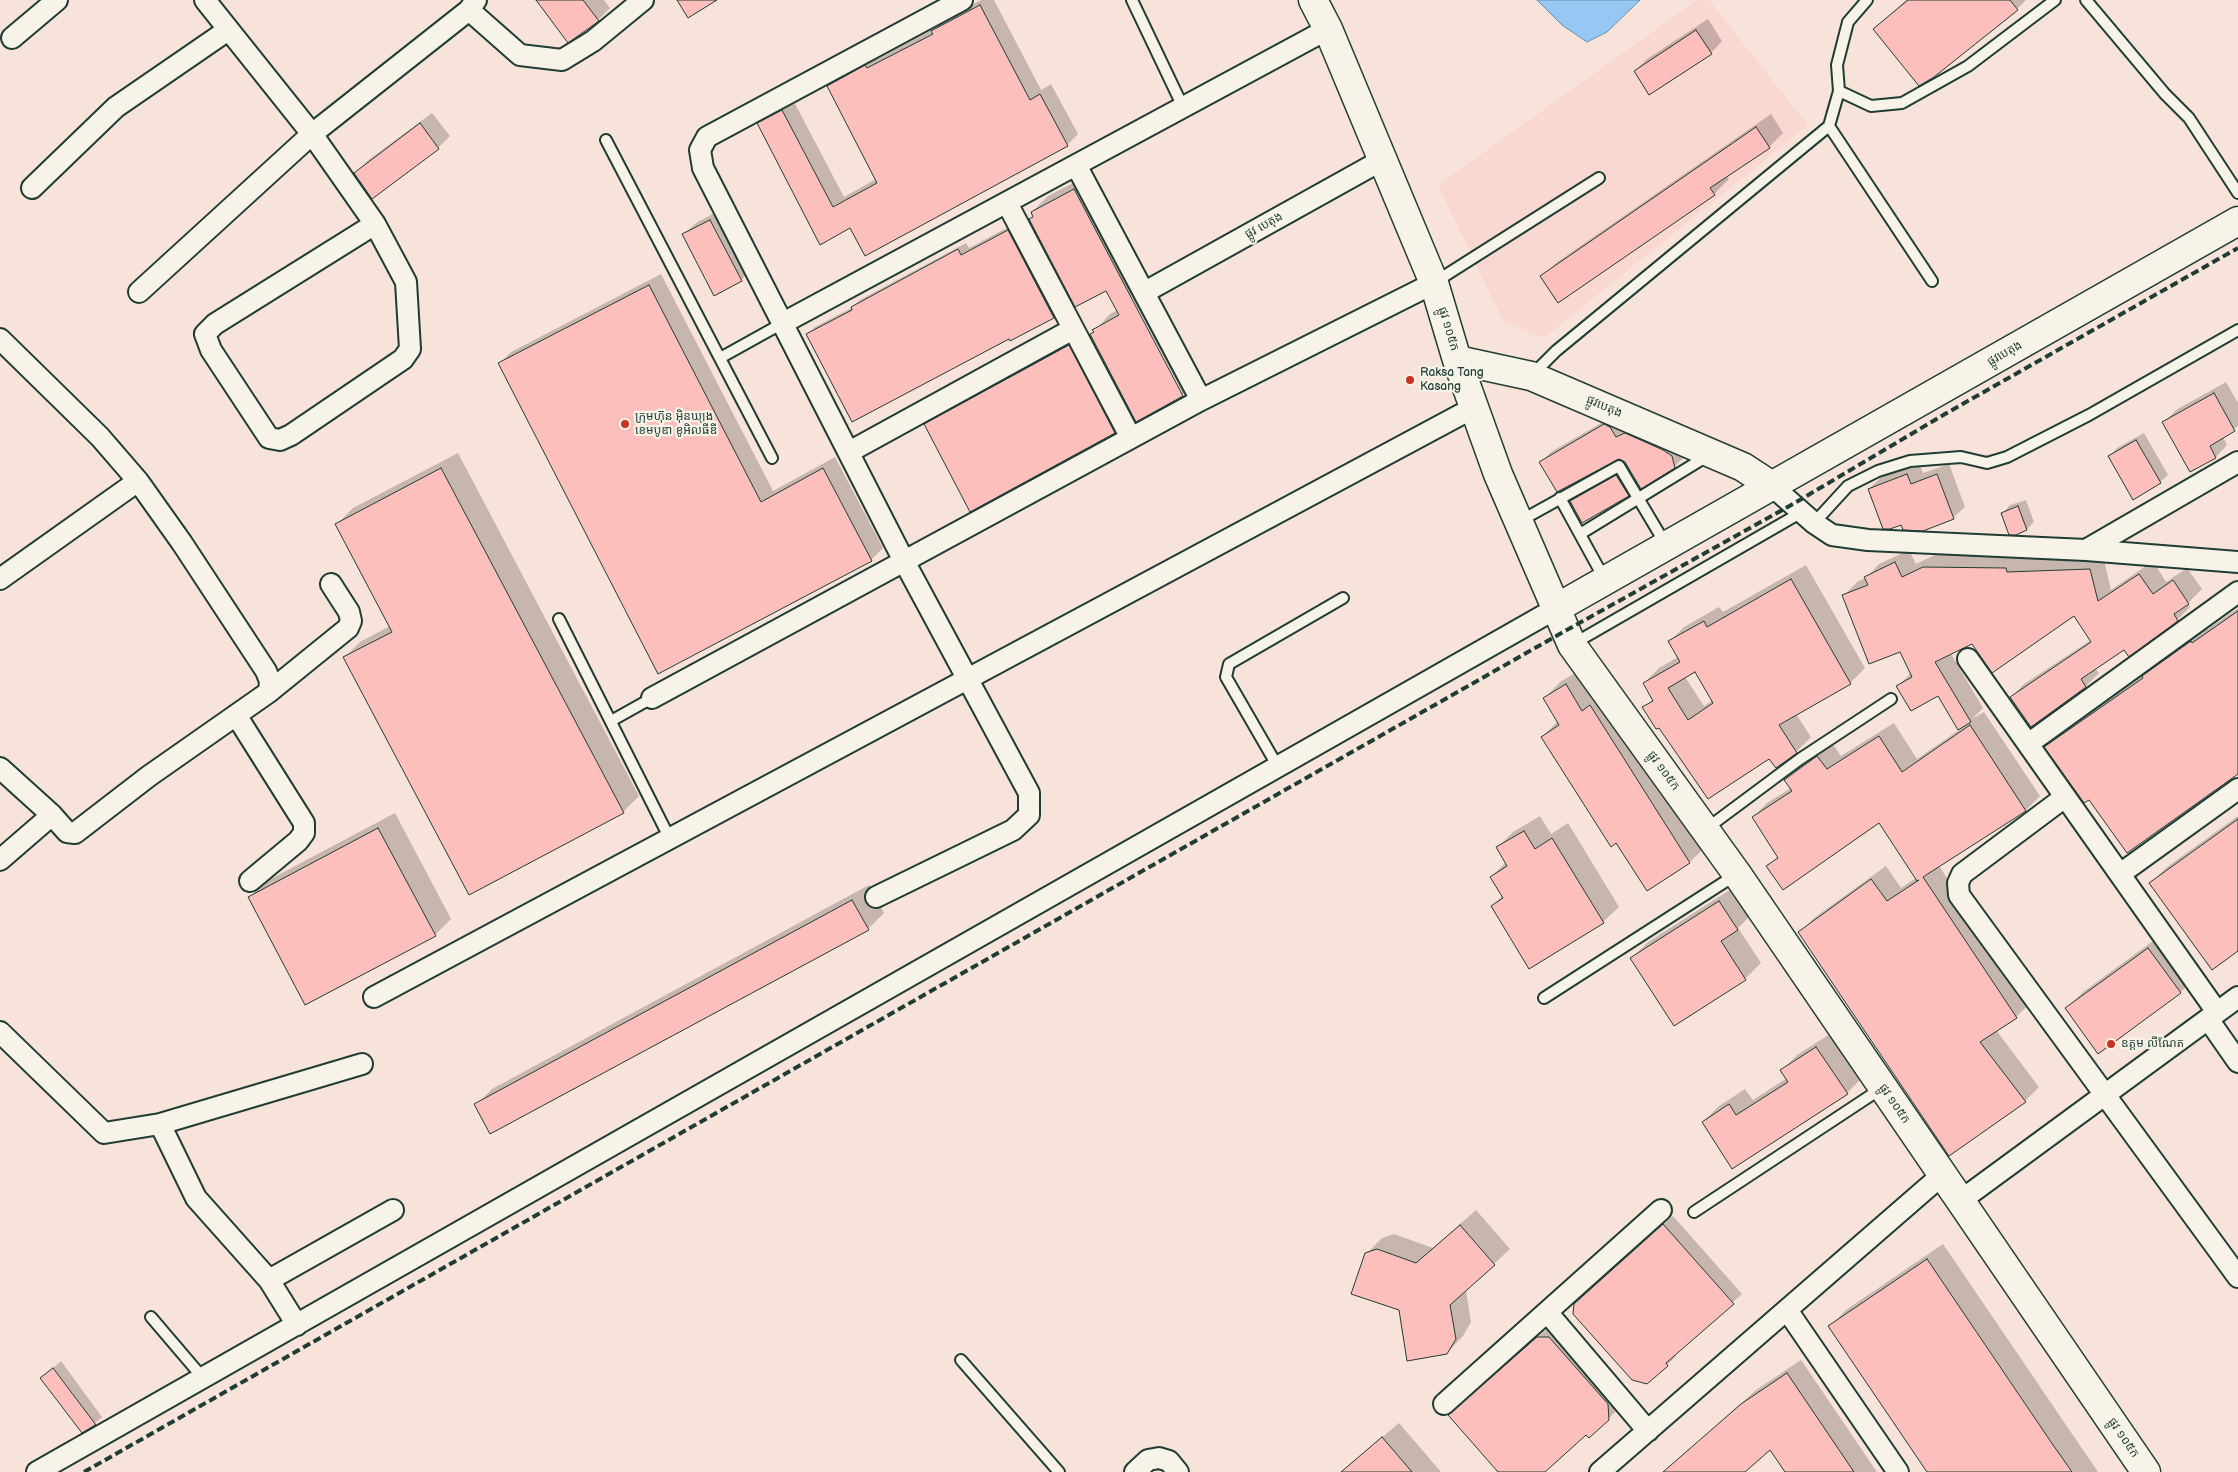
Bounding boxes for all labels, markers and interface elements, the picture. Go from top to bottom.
street label: ផ្លូវ បេតុង [1243,210,1285,242]
street label: ផ្លូវ ១០៥ក [1434,305,1462,353]
street label: ផ្លូវបេតុង [1985,338,2025,370]
place label: Raksa Tang Kasang [1420,366,1484,394]
marker: Raksa Tang Kasang [1404,374,1416,386]
street label: ផ្លូវបេតុង [1584,393,1624,421]
place label: ក្រុមហ៊ុន អ៊ិនឃ្យុង ខេមបូឌា ខូអិលធីឌី [635,410,717,438]
marker: ក្រុមហ៊ុន អ៊ិនឃ្យុង ខេមបូឌា ខូអិលធីឌី [619,418,631,430]
street label: ផ្លូវ ១០៥ក [1644,748,1682,794]
place label: ឧត្តម លីណែត [2121,1037,2184,1051]
marker: ឧត្តម លីណែត [2105,1038,2117,1050]
street label: ផ្លូវ ១០៥ក [1875,1081,1913,1127]
street label: ផ្លូវ ១០៥ក [2104,1415,2142,1461]

